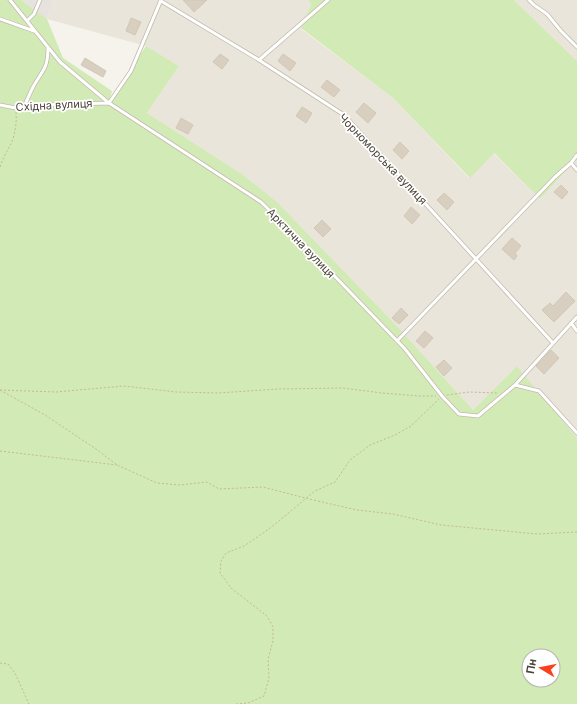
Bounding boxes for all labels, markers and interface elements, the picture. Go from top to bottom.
street label: Східна вулиця [15,96,93,114]
street label: Чорноморська вулиця [336,111,430,207]
street label: Арктична вулиця [264,205,338,281]
north arrow [521,648,561,688]
text: Пн [523,657,539,675]

